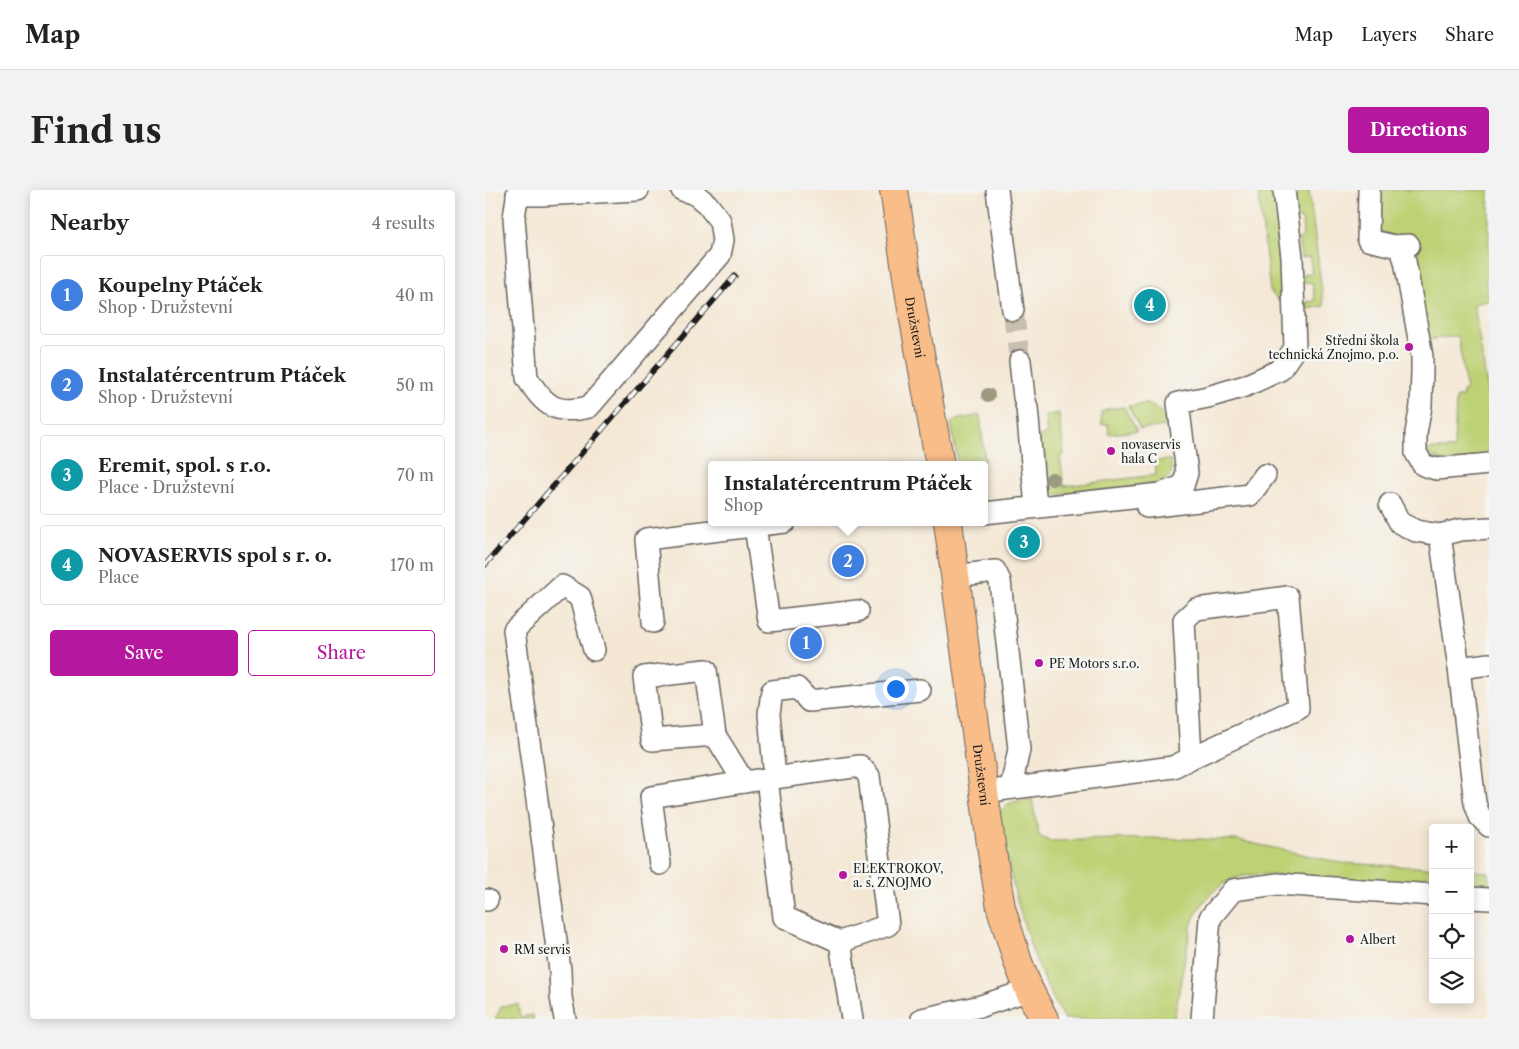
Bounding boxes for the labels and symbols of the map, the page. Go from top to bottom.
pin: 4 [1134,286,1166,324]
street label: Družstevní [903,296,928,360]
place label: Střední škola technická Znojmo, p.o. [1268,333,1400,362]
marker: Střední škola technická Znojmo, p.o. [1403,341,1415,353]
place label: novaservis hala C [1121,437,1180,466]
marker: novaservis hala C [1105,445,1117,457]
pin: 3 [1008,523,1040,561]
pin: 2 [832,542,864,580]
pin: 1 [790,624,822,662]
place label: PE Motors s.r.o. [1049,656,1139,671]
marker: PE Motors s.r.o. [1033,657,1045,669]
your location [883,676,909,702]
street label: Družstevní [970,743,993,807]
place label: ELEKTROKOV, a. s. ZNOJMO [853,861,943,890]
marker: ELEKTROKOV, a. s. ZNOJMO [837,869,849,881]
place label: Albert [1359,932,1396,947]
marker: Albert [1344,933,1356,945]
place label: RM servis [514,942,570,957]
marker: RM servis [498,943,510,955]

